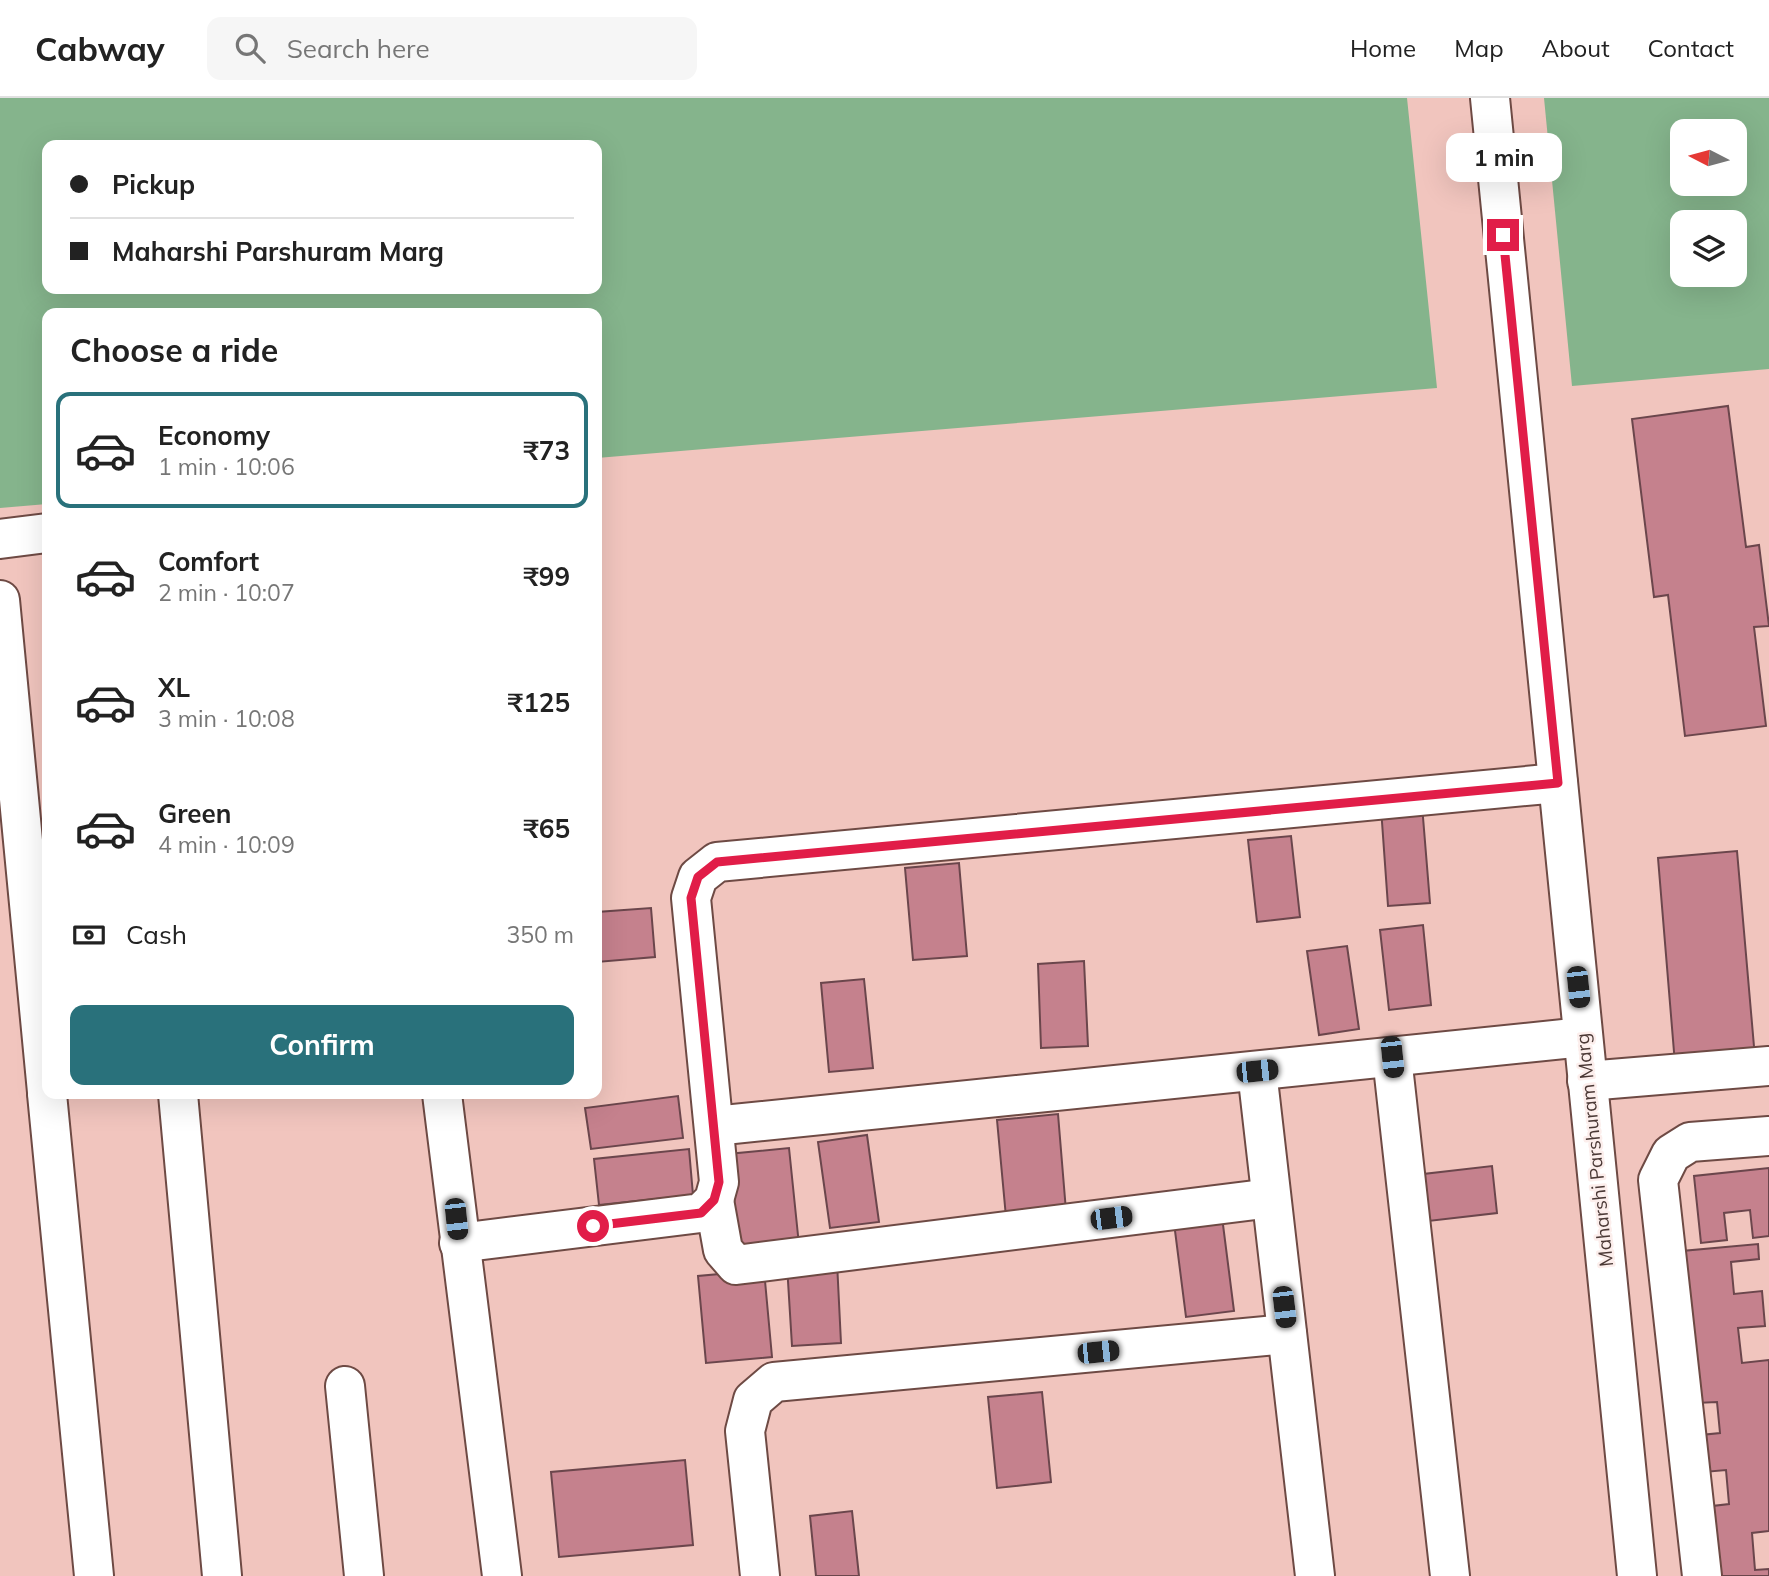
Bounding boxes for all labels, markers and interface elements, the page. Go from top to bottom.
search box [207,17,697,80]
text: Cabway [35,28,165,69]
icon: search [231,29,269,67]
text: Search here [287,32,430,65]
text: Home [1350,33,1416,63]
text: Map [1454,33,1504,63]
text: About [1542,33,1610,63]
text: Contact [1648,33,1734,63]
north arrow [1670,119,1746,196]
map controls [1670,119,1747,287]
callout: 1 min [1445,134,1561,183]
text: 1 min [1474,143,1534,172]
text: Pickup [112,168,195,201]
button: layers [1670,210,1747,287]
route end [1487,219,1519,251]
text: Maharshi Parshuram Marg [112,235,444,268]
text: Choose a ride [70,330,278,370]
icon: car [74,419,137,482]
text: Economy [158,419,270,452]
text: ₹73 [523,434,570,467]
text: 1 min · 10:06 [158,452,295,481]
icon: car [74,545,137,608]
text: Comfort [158,545,259,578]
text: ₹99 [523,560,570,593]
text: 2 min · 10:07 [158,578,295,607]
icon: car [74,671,137,734]
text: XL [158,671,190,704]
text: ₹125 [508,686,570,719]
text: 3 min · 10:08 [158,704,295,733]
icon: car [74,797,137,860]
text: Green [158,797,231,830]
text: ₹65 [523,812,570,845]
text: 4 min · 10:09 [158,830,295,859]
icon: cash [70,916,108,954]
text: Cash [126,918,187,951]
text: 350 m [506,920,574,949]
car [1566,965,1591,1009]
button: Confirm [70,1005,574,1085]
street label: Maharshi Parshuram Marg [1570,1032,1618,1268]
car [1380,1035,1405,1079]
car [1236,1058,1279,1084]
car [444,1197,469,1241]
car [1089,1205,1134,1231]
route start [577,1210,609,1242]
car [1272,1285,1297,1329]
car [1077,1339,1120,1365]

